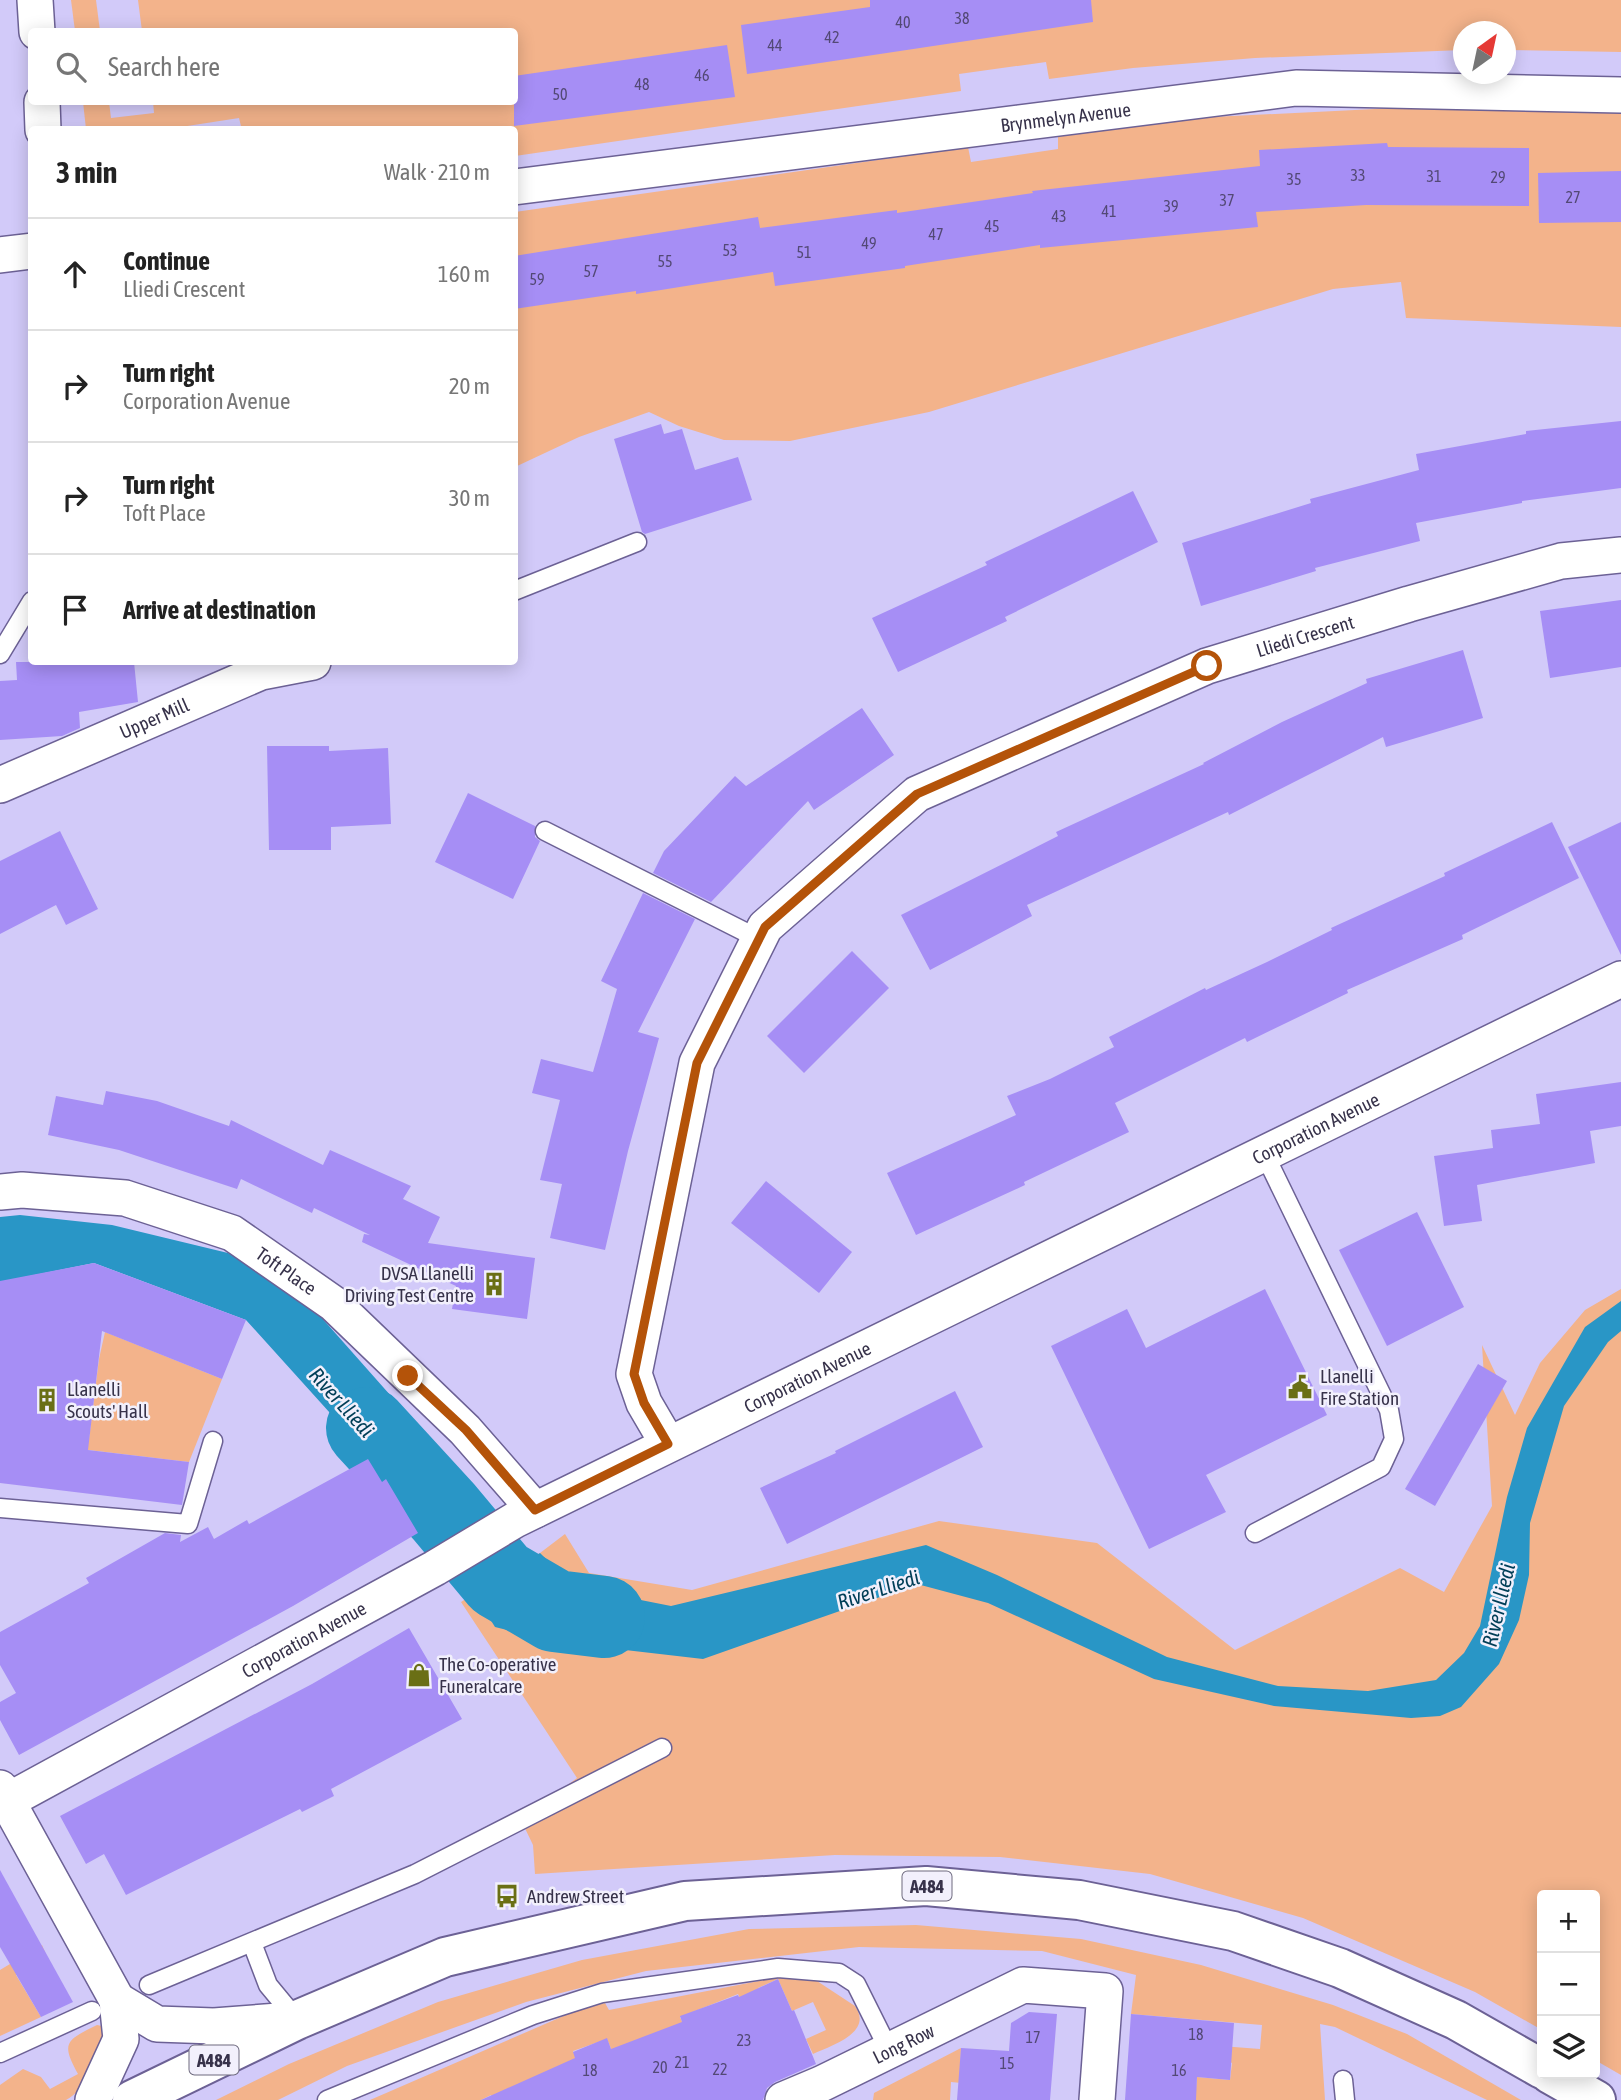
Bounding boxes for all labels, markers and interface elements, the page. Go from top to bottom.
house number: 38 [954,9,970,27]
house number: 40 [895,13,911,31]
north arrow [1453,21,1516,84]
search box [28,28,518,105]
house number: 42 [824,28,840,46]
house number: 44 [767,36,783,54]
icon: search [52,48,90,86]
text: Search here [108,52,220,82]
house number: 46 [694,66,710,84]
house number: 48 [634,75,650,93]
house number: 50 [552,85,568,103]
street label: Brynmelyn Avenue [999,98,1132,136]
text: 3 min [56,155,117,189]
text: Walk · 210 m [384,159,490,185]
house number: 33 [1350,166,1366,184]
house number: 31 [1426,167,1442,185]
house number: 29 [1490,168,1506,186]
house number: 35 [1286,170,1302,188]
house number: 27 [1565,188,1581,206]
house number: 37 [1219,191,1235,209]
house number: 39 [1163,197,1179,215]
house number: 41 [1101,202,1117,220]
house number: 43 [1051,207,1067,225]
house number: 45 [984,217,1000,235]
house number: 47 [928,225,944,243]
house number: 49 [861,234,877,252]
house number: 53 [722,241,738,259]
house number: 51 [796,243,812,261]
text: Continue [123,246,210,276]
house number: 55 [657,252,673,270]
icon: ahead [56,255,94,293]
text: 160 m [438,261,490,287]
house number: 57 [583,262,599,280]
house number: 59 [529,270,545,288]
text: Lliedi Crescent [123,276,245,302]
text: Turn right [123,358,214,388]
icon: right [56,367,94,405]
text: 20 m [449,373,490,399]
text: Corporation Avenue [123,388,290,414]
text: Turn right [123,470,214,500]
icon: right [56,479,94,517]
text: 30 m [449,485,490,511]
text: Toft Place [123,500,206,526]
icon: arrive [56,591,94,629]
text: Arrive at destination [123,595,316,625]
street label: Lliedi Crescent [1253,611,1357,661]
route start [1191,650,1222,681]
street label: Upper Mill [116,694,192,743]
street label: Corporation Avenue [1249,1088,1383,1169]
street label: Toft Place [252,1242,321,1299]
place label: DVSA Llanelli Driving Test Centre [344,1262,474,1306]
building icon: DVSA Llanelli Driving Test Centre [480,1270,508,1298]
street label: Corporation Avenue [740,1337,874,1417]
route end [392,1360,423,1391]
water label: River Lliedi [305,1362,379,1442]
place label: Llanelli Fire Station [1320,1365,1399,1409]
public building icon: Llanelli Fire Station [1286,1373,1314,1401]
place label: Llanelli Scouts' Hall [67,1378,148,1422]
building icon: Llanelli Scouts' Hall [33,1386,61,1414]
water label: River Lliedi [1477,1561,1519,1649]
water label: River Lliedi [834,1564,922,1614]
street label: Corporation Avenue [238,1597,370,1682]
place label: The Co-operative Funeralcare [439,1653,556,1697]
shop icon: The Co-operative Funeralcare [405,1661,433,1689]
road number: A484 [902,1872,951,1900]
bus stop icon: Andrew Street [493,1882,521,1910]
place label: Andrew Street [527,1885,624,1907]
map controls [1537,1890,1600,2079]
button: + [1537,1890,1600,1953]
button: − [1537,1953,1600,2016]
button: layers [1537,2016,1600,2079]
street label: Long Row [869,2019,938,2068]
house number: 18 [1188,2025,1204,2043]
house number: 17 [1025,2028,1041,2046]
house number: 23 [736,2031,752,2049]
road number: A484 [190,2046,238,2074]
house number: 21 [674,2053,690,2071]
house number: 15 [999,2054,1015,2072]
house number: 20 [652,2058,668,2076]
house number: 22 [712,2060,728,2078]
house number: 18 [582,2061,598,2079]
house number: 16 [1171,2061,1187,2079]

